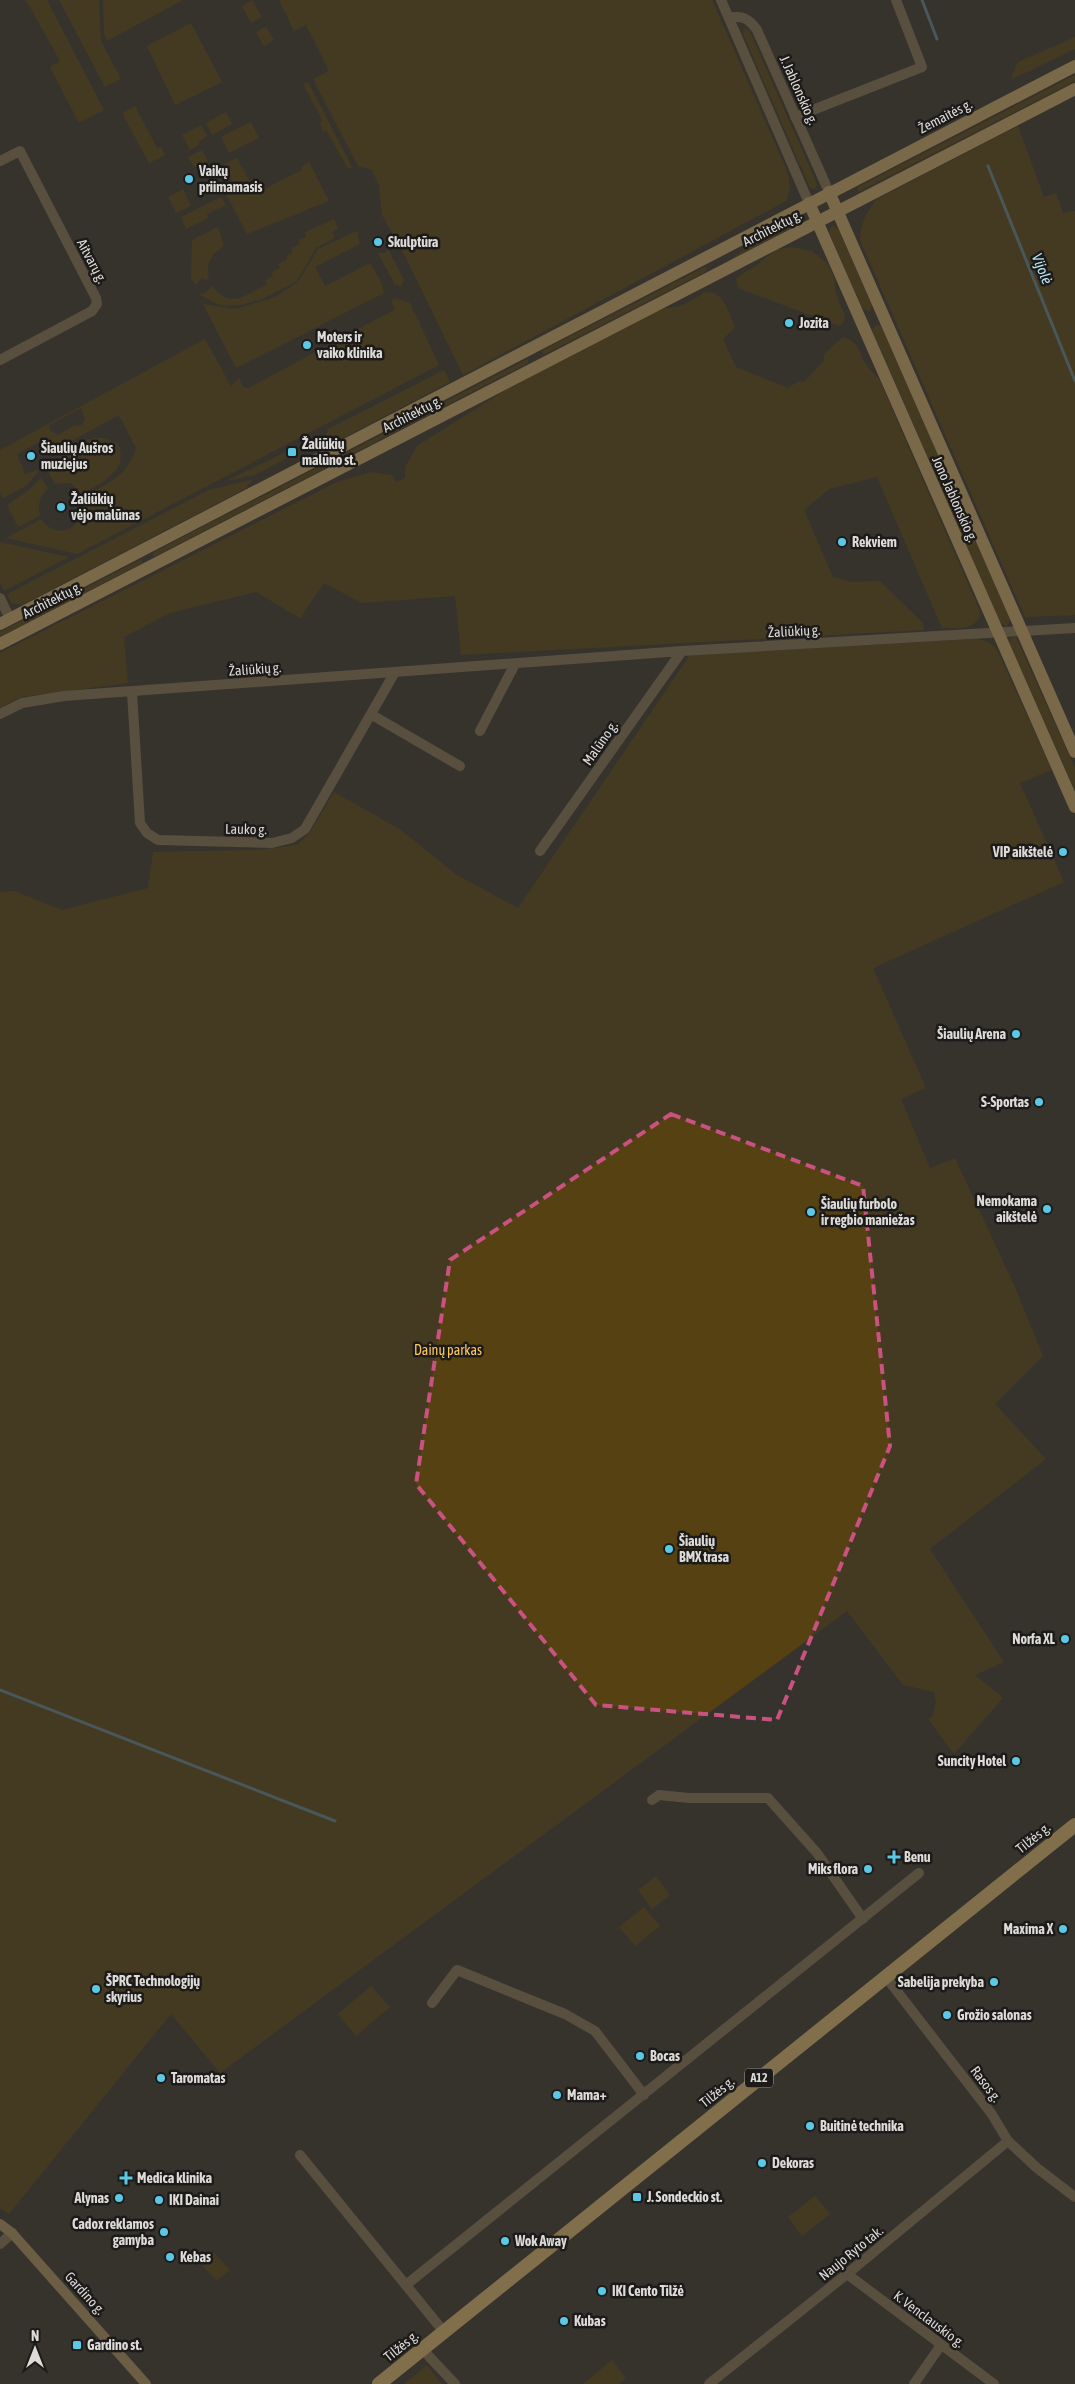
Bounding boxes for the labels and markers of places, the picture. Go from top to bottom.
place label: Vaikų priimamasis [198,163,263,195]
marker: Vaikų priimamasis [183,173,195,185]
place label: Skulptūra [388,234,439,250]
marker: Skulptūra [372,236,384,248]
place label: Jozita [798,315,829,331]
marker: Jozita [783,317,795,329]
place label: Moters ir vaiko klinika [317,329,383,361]
marker: Moters ir vaiko klinika [301,339,313,351]
place label: Žaliūkių malūno st. [302,436,356,468]
place label: Šiaulių Aušros muziejus [41,440,113,472]
marker: Žaliūkių malūno st. [286,446,298,458]
marker: Šiaulių Aušros muziejus [25,450,37,462]
place label: Žaliūkių vėjo malūnas [71,491,140,523]
marker: Žaliūkių vėjo malūnas [55,501,67,513]
place label: Rekviem [852,534,897,550]
marker: Rekviem [836,536,848,548]
place label: VIP aikštelė [992,844,1053,860]
marker: VIP aikštelė [1057,846,1069,858]
place label: Šiaulių Arena [937,1026,1006,1042]
marker: Šiaulių Arena [1010,1028,1022,1040]
place label: S-Sportas [981,1094,1029,1110]
marker: S-Sportas [1033,1096,1045,1108]
place label: Nemokama aikštelė [976,1193,1037,1225]
place label: Šiaulių furbolo ir regbio maniežas [821,1196,915,1228]
marker: Nemokama aikštelė [1041,1203,1053,1215]
marker: Šiaulių furbolo ir regbio maniežas [805,1206,817,1218]
place label: Šiaulių BMX trasa [679,1533,730,1565]
marker: Šiaulių BMX trasa [663,1543,675,1555]
place label: Norfa XL [1012,1631,1056,1647]
marker: Norfa XL [1059,1633,1071,1645]
place label: Suncity Hotel [938,1753,1006,1769]
marker: Suncity Hotel [1010,1755,1022,1767]
place label: Benu [904,1849,931,1865]
marker: Benu [888,1851,900,1863]
place label: Miks flora [808,1861,858,1877]
marker: Miks flora [862,1863,874,1875]
place label: Maxima X [1003,1921,1054,1937]
marker: Maxima X [1057,1923,1069,1935]
place label: ŠPRC Technologijų skyrius [106,1973,200,2005]
place label: Sabelija prekyba [898,1974,984,1990]
marker: Sabelija prekyba [988,1976,1000,1988]
marker: ŠPRC Technologijų skyrius [90,1983,102,1995]
place label: Grožio salonas [957,2007,1032,2023]
marker: Grožio salonas [941,2009,953,2021]
place label: Bocas [650,2048,680,2064]
marker: Bocas [634,2050,646,2062]
place label: Taromatas [171,2070,226,2086]
marker: Taromatas [155,2072,167,2084]
place label: Mama+ [567,2087,607,2103]
marker: Mama+ [551,2089,563,2101]
place label: Buitinė technika [820,2118,904,2134]
marker: Buitinė technika [804,2120,816,2132]
place label: Dekoras [772,2155,814,2171]
marker: Dekoras [756,2157,768,2169]
place label: Medica klinika [137,2170,212,2186]
marker: Medica klinika [119,2171,133,2185]
place label: J. Sondeckio st. [646,2189,723,2205]
place label: Alynas [74,2190,109,2206]
marker: J. Sondeckio st. [631,2191,643,2203]
marker: Alynas [113,2192,125,2204]
place label: IKI Dainai [169,2192,219,2208]
marker: IKI Dainai [153,2194,165,2206]
place label: Cadox reklamos gamyba [72,2216,154,2248]
marker: Cadox reklamos gamyba [158,2226,170,2238]
place label: Wok Away [514,2233,567,2249]
marker: Wok Away [499,2235,511,2247]
place label: Kebas [180,2249,211,2265]
marker: Kebas [164,2251,176,2263]
place label: IKI Cento Tilžė [612,2283,684,2299]
marker: IKI Cento Tilžė [596,2285,608,2297]
place label: Kubas [574,2313,606,2329]
marker: Kubas [558,2315,570,2327]
place label: Gardino st. [87,2337,142,2353]
marker: Gardino st. [71,2339,83,2351]

